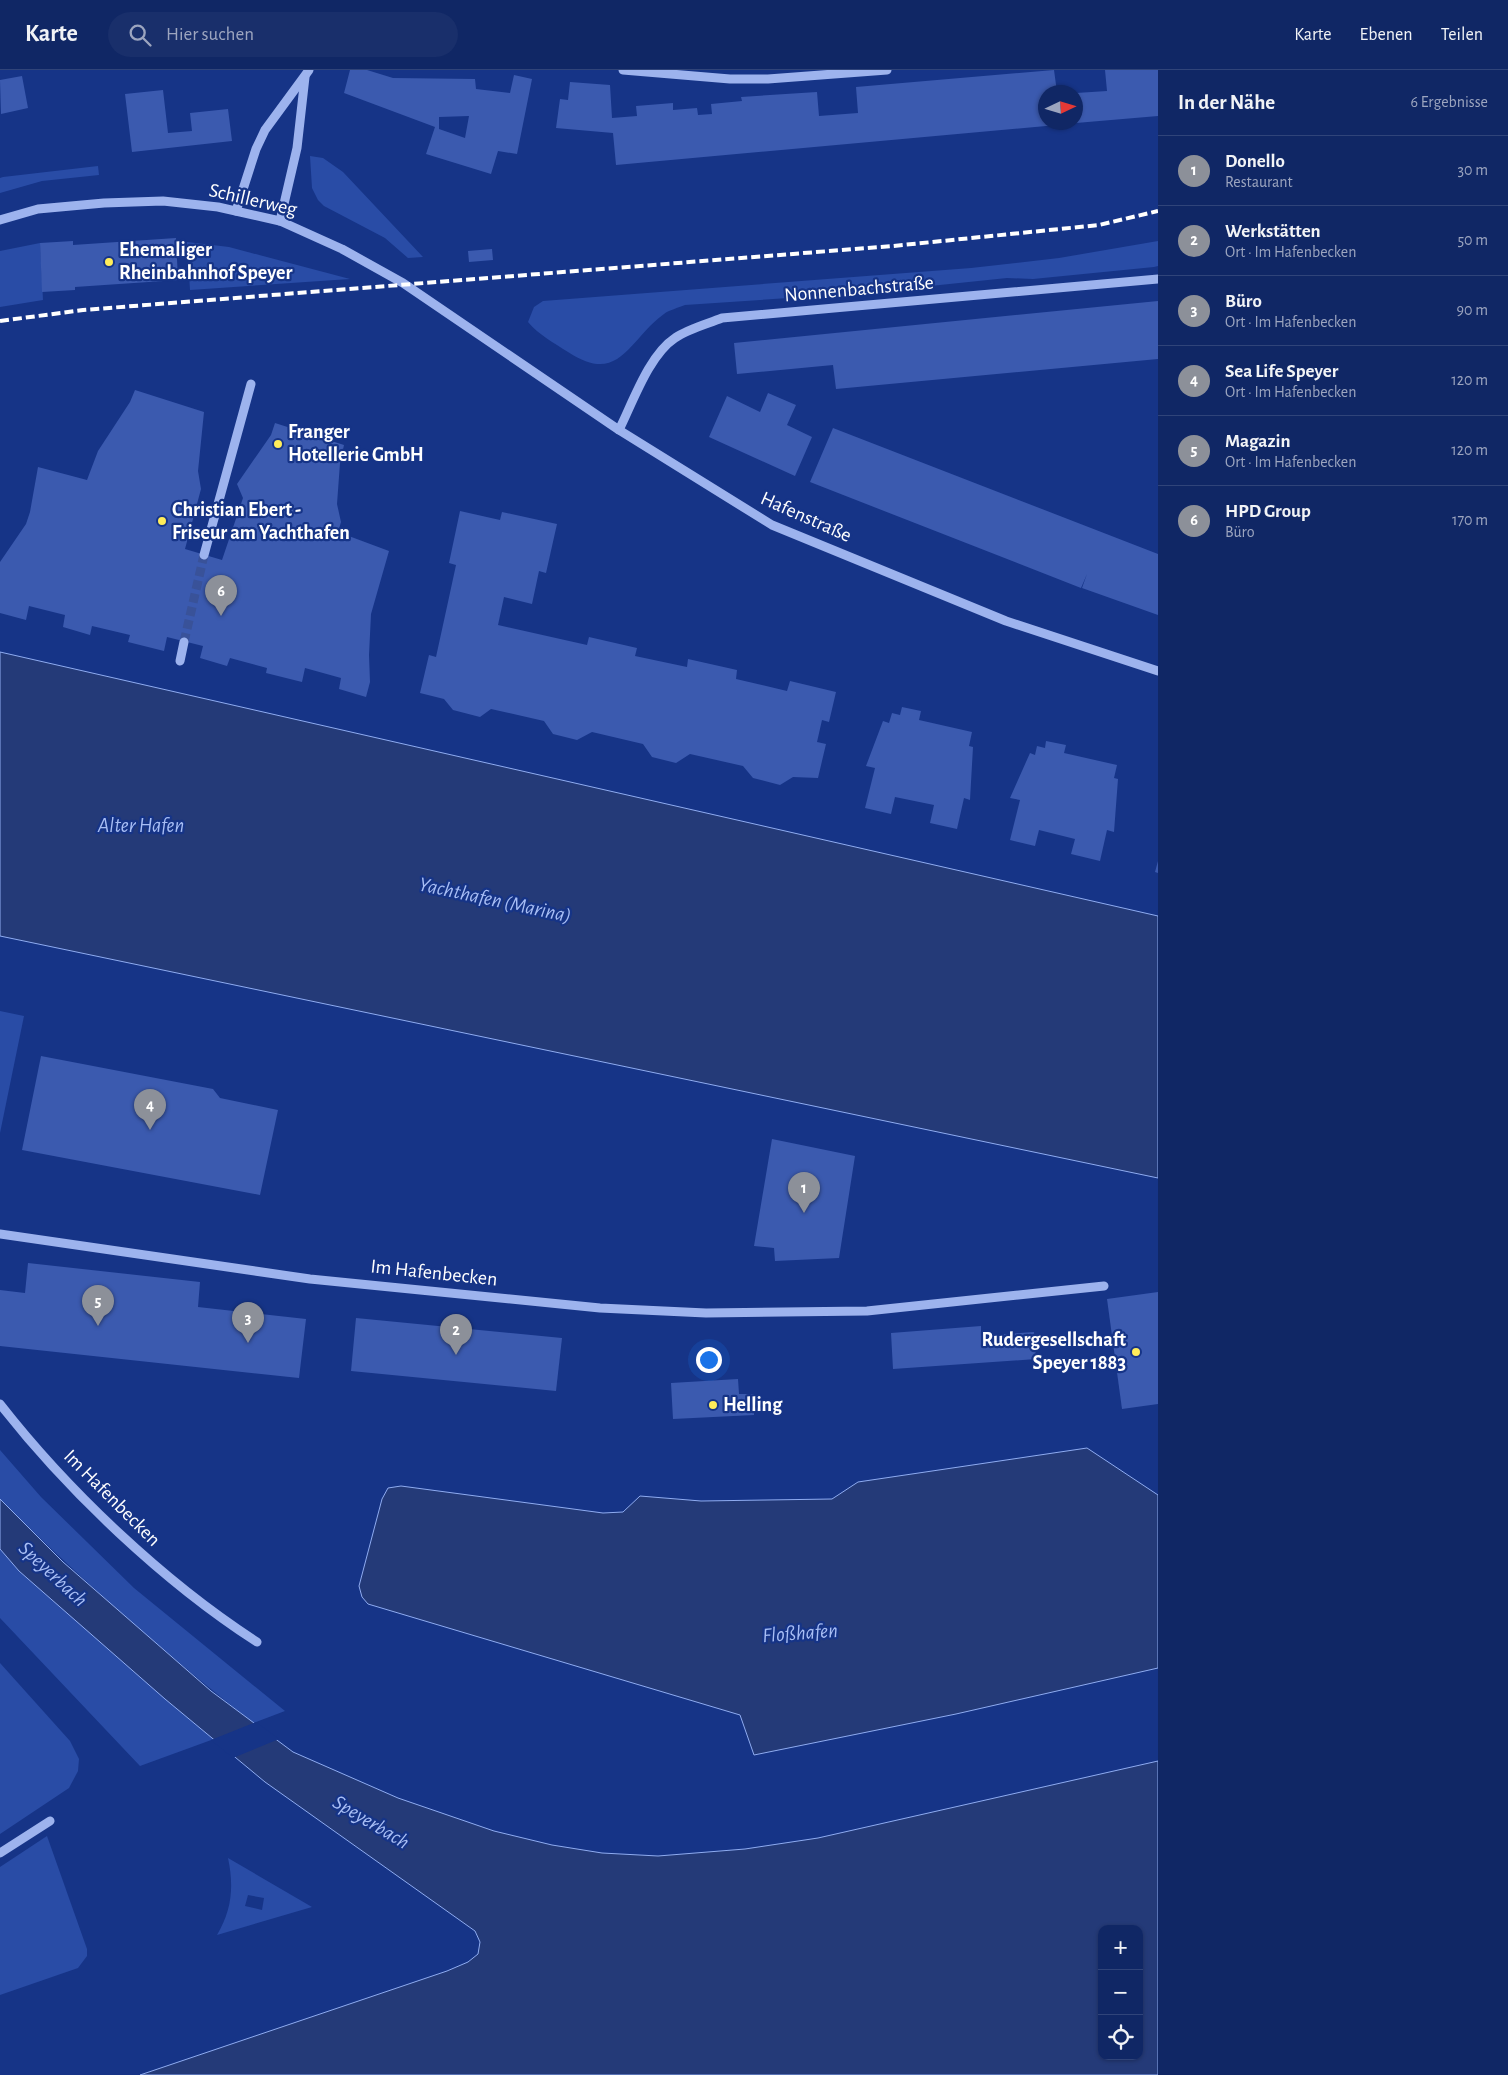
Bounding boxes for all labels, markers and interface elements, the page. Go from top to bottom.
search box [108,12,458,57]
icon: search [126,21,154,49]
text: Karte [25,22,78,46]
text: Hier suchen [166,25,254,44]
text: Karte [1294,26,1332,44]
text: Ebenen [1360,26,1413,44]
text: Teilen [1441,26,1483,44]
north arrow [1038,85,1083,130]
text: In der Nähe [1178,92,1275,113]
text: 6 Ergebnisse [1411,94,1488,110]
text: Donello [1225,152,1285,171]
text: 1 [1191,162,1197,178]
text: 30 m [1458,162,1488,178]
text: Restaurant [1225,174,1293,190]
street label: Schillerweg [207,180,299,220]
text: Werkstätten [1225,222,1321,241]
text: 2 [1190,232,1198,248]
text: 50 m [1457,232,1488,248]
place label: Ehemaliger Rheinbahnhof Speyer [119,240,292,283]
text: Ort · Im Hafenbecken [1225,244,1356,260]
marker: Ehemaliger Rheinbahnhof Speyer [103,256,115,268]
street label: Nonnenbachstraße [783,272,935,306]
text: Büro [1225,292,1262,311]
text: 3 [1191,302,1197,318]
text: 90 m [1457,302,1488,318]
text: Ort · Im Hafenbecken [1225,314,1356,330]
text: Sea Life Speyer [1225,362,1338,381]
text: 4 [1190,372,1198,388]
text: 120 m [1451,372,1488,388]
text: Ort · Im Hafenbecken [1225,384,1356,400]
place label: Franger Hotellerie GmbH [288,422,424,465]
text: Magazin [1225,432,1291,451]
marker: Franger Hotellerie GmbH [272,438,284,450]
text: 5 [1191,442,1197,458]
text: 120 m [1451,442,1488,458]
text: Ort · Im Hafenbecken [1225,454,1356,470]
street label: Hafenstraße [758,488,854,546]
place label: Christian Ebert - Friseur am Yachthafen [172,500,350,543]
text: HPD Group [1225,502,1311,521]
text: 6 [1190,512,1198,528]
text: 170 m [1452,512,1488,528]
marker: Christian Ebert - Friseur am Yachthafen [156,515,168,527]
text: Büro [1225,524,1255,540]
pin: 6 [205,575,237,616]
water label: Alter Hafen [97,815,184,836]
water label: Yachthafen (Marina) [417,874,573,926]
pin: 4 [134,1089,166,1130]
pin: 1 [788,1172,820,1213]
street label: Im Hafenbecken [370,1256,498,1290]
pin: 5 [82,1285,114,1326]
pin: 3 [232,1302,264,1343]
pin: 2 [440,1314,472,1355]
place label: Rudergesellschaft Speyer 1883 [982,1330,1126,1373]
marker: Rudergesellschaft Speyer 1883 [1130,1346,1142,1358]
your location [696,1347,722,1373]
place label: Helling [723,1395,783,1415]
marker: Helling [707,1399,719,1411]
street label: Im Hafenbecken [60,1446,164,1550]
water label: Speyerbach [14,1537,91,1611]
water label: Floßhafen [761,1620,839,1646]
water label: Speyerbach [329,1791,413,1854]
map controls [1098,1925,1143,2060]
button: + [1098,1925,1143,1970]
button: − [1098,1970,1143,2015]
button: locate [1098,2015,1143,2060]

